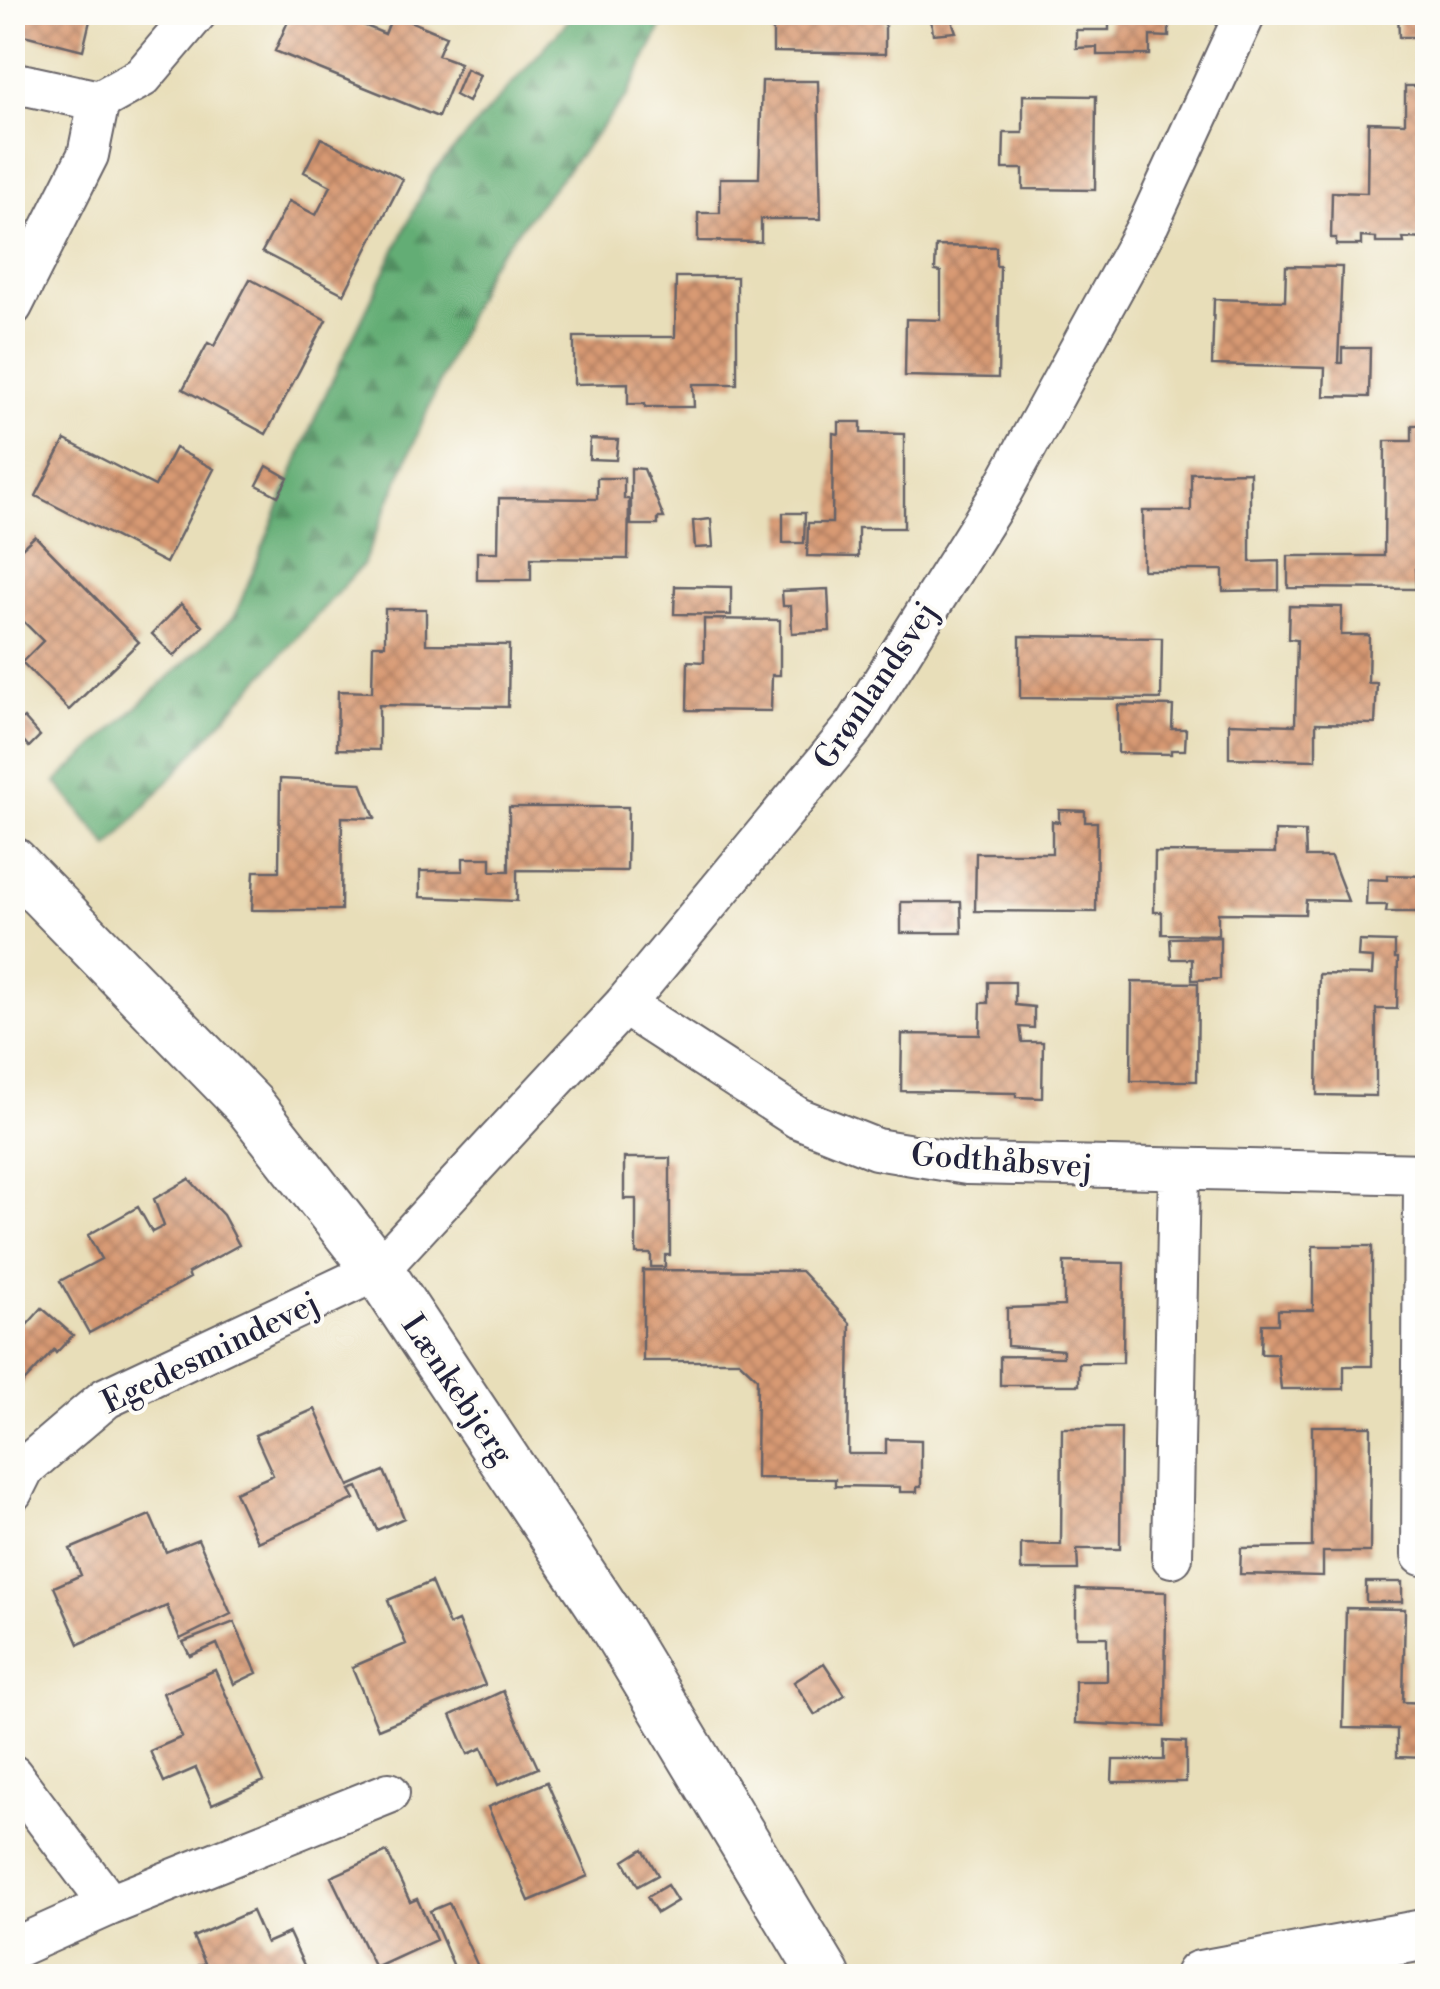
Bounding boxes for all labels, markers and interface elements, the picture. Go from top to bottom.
street label: Grønlandsvej [805,594,947,777]
street label: Godthåbsvej [910,1135,1094,1187]
street label: Egedesmindevej [95,1283,326,1423]
street label: Lænkebjerg [392,1307,522,1472]

